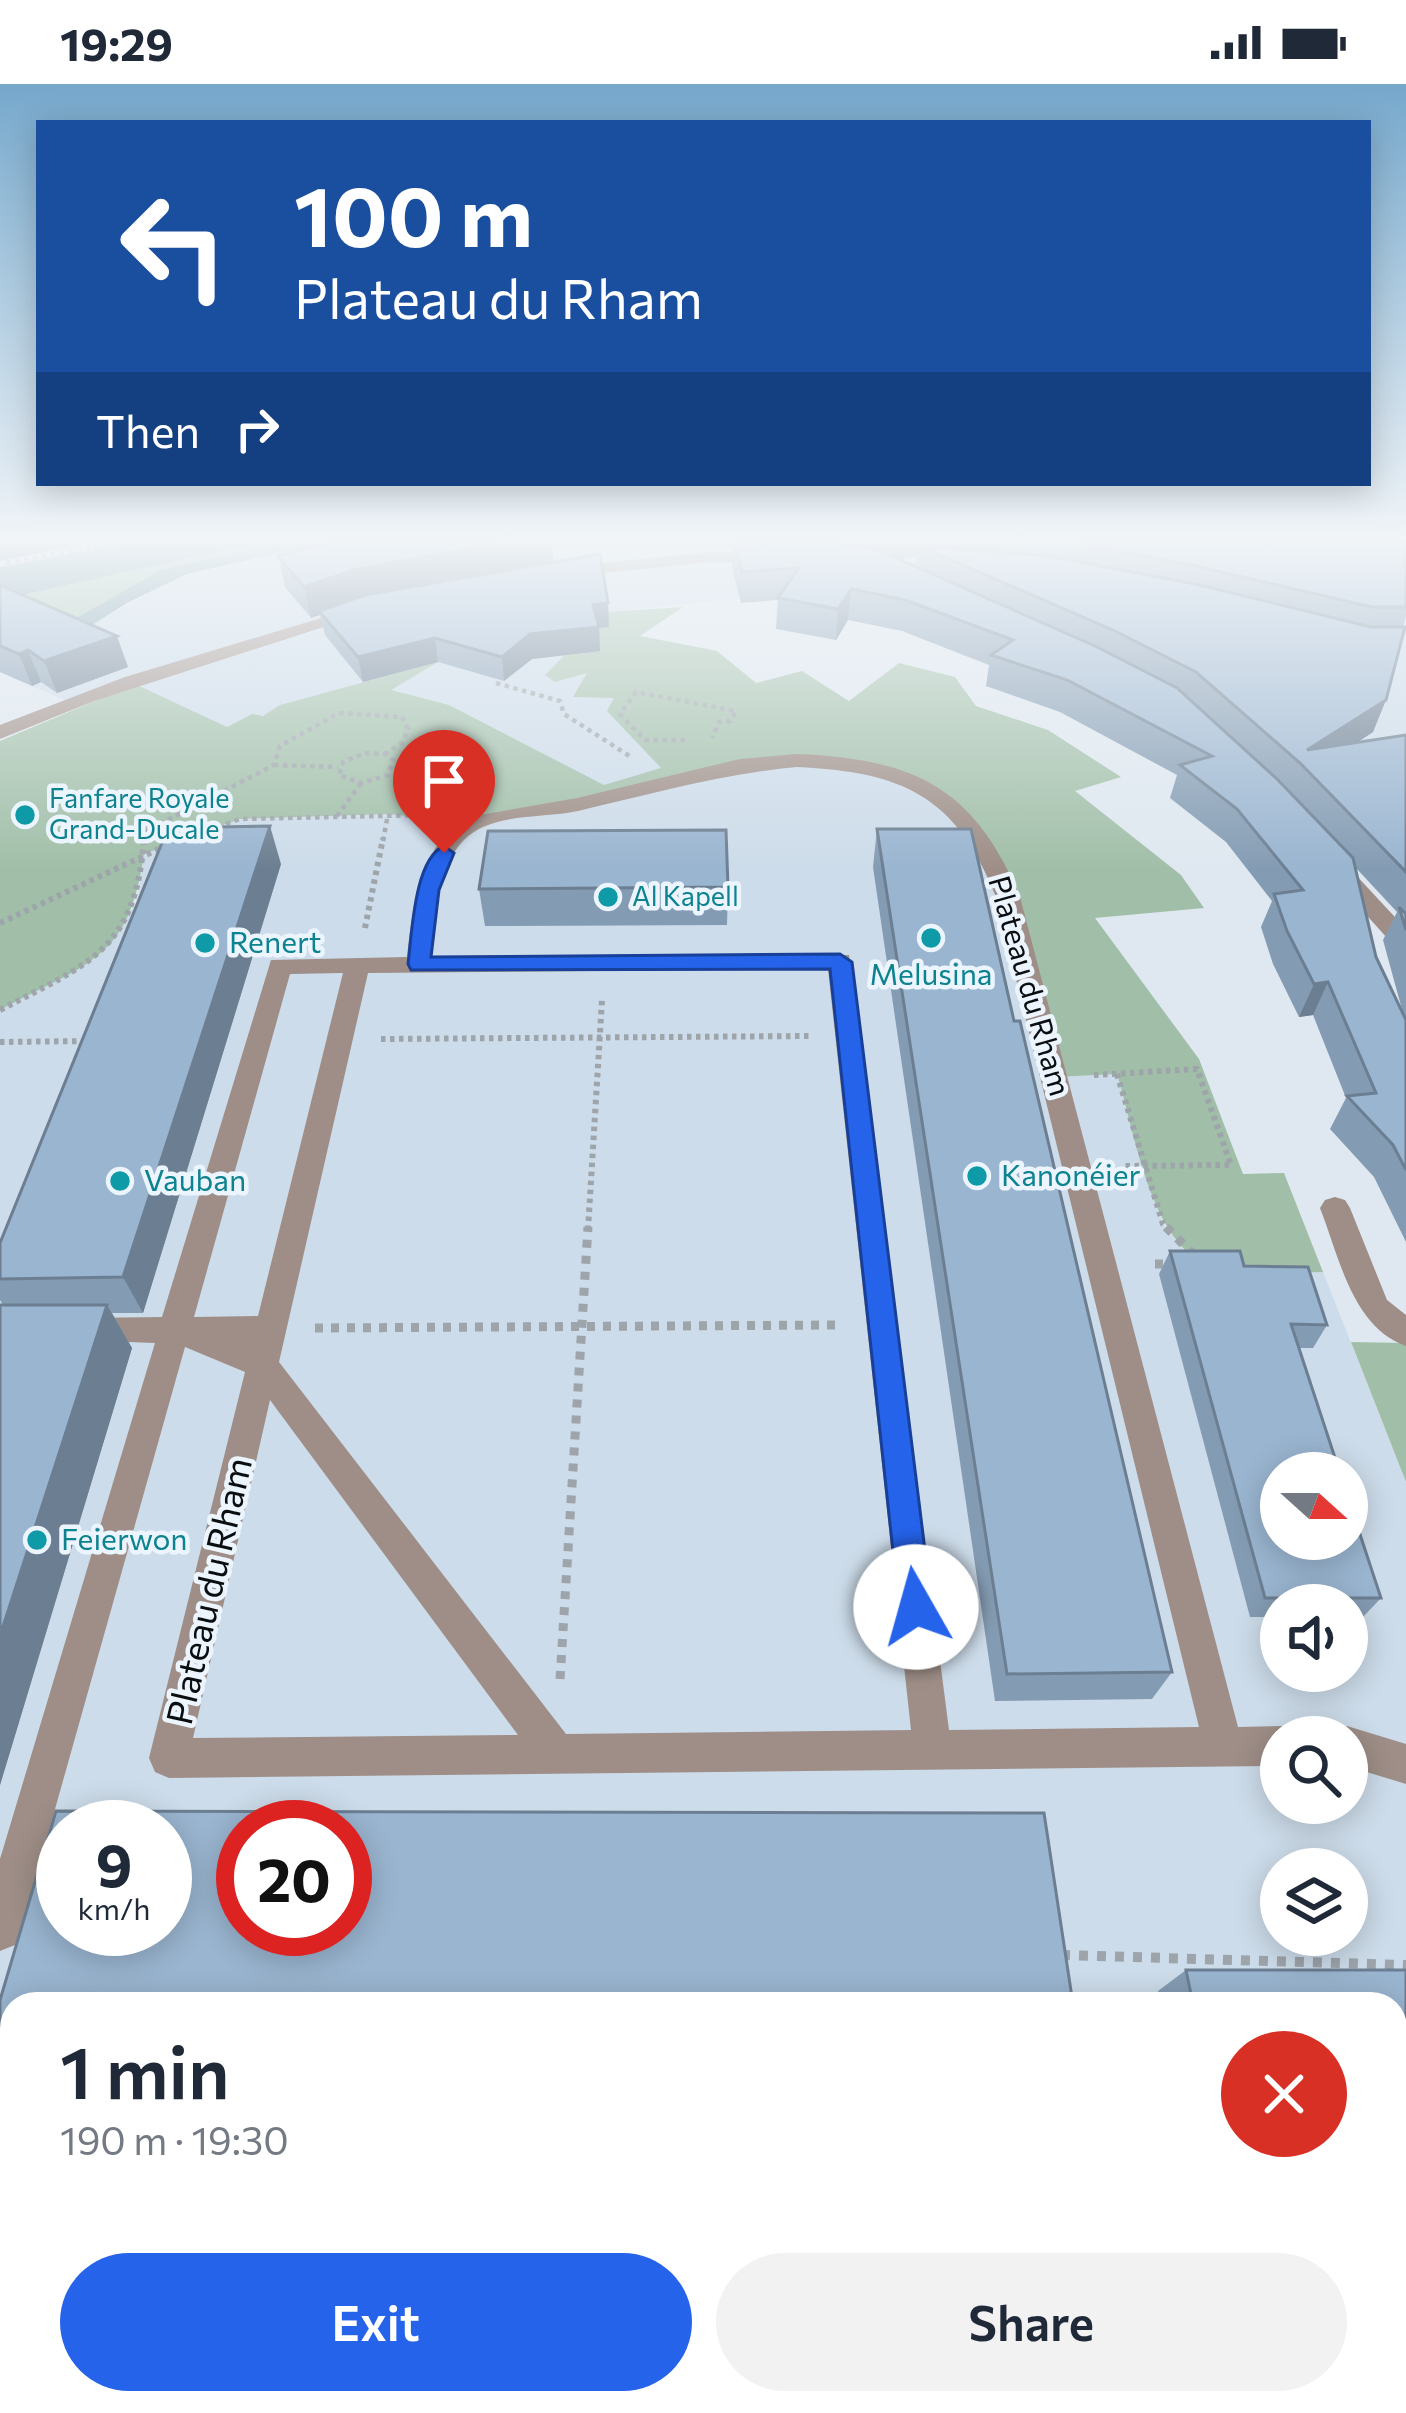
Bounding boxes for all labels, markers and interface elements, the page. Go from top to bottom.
text: 19:29 [60,15,173,70]
text: 100 m [294,162,533,264]
icon: left [96,168,252,324]
text: Plateau du Rham [294,264,703,330]
icon: right [224,396,290,462]
text: Then [96,402,200,457]
pin [393,730,495,853]
icon: arrive [411,748,477,814]
place label: Fanfare Royale Grand-Ducale [49,781,230,845]
marker: Fanfare Royale Grand-Ducale [12,802,38,828]
street label: Plateau du Rham [982,871,1081,1100]
place label: Al Kapell [632,879,739,912]
marker: Al Kapell [595,884,621,910]
place label: Renert [229,922,321,959]
marker: Melusina [918,925,944,951]
marker: Renert [192,930,218,956]
place label: Melusina [869,954,993,991]
place label: Kanonéier [1001,1155,1140,1192]
place label: Vauban [144,1160,246,1197]
marker: Kanonéier [964,1163,990,1189]
marker: Vauban [107,1168,133,1194]
north arrow [1260,1452,1368,1560]
map controls [1260,1452,1368,1956]
street label: Plateau du Rham [155,1453,259,1728]
place label: Feierwon [61,1519,188,1556]
marker: Feierwon [24,1527,50,1553]
position arrow [853,1544,979,1670]
button: sound [1260,1584,1368,1692]
button: search [1260,1716,1368,1824]
speed limit sign: 20 [216,1800,372,1956]
text: 9 [95,1826,133,1899]
button: layers [1260,1848,1368,1956]
text: km/h [78,1889,150,1926]
text: 1 min [60,2026,230,2114]
button: close [1221,2031,1347,2157]
text: 190 m · 19:30 [60,2115,289,2163]
button: Exit [60,2253,692,2391]
button: Share [716,2253,1347,2391]

